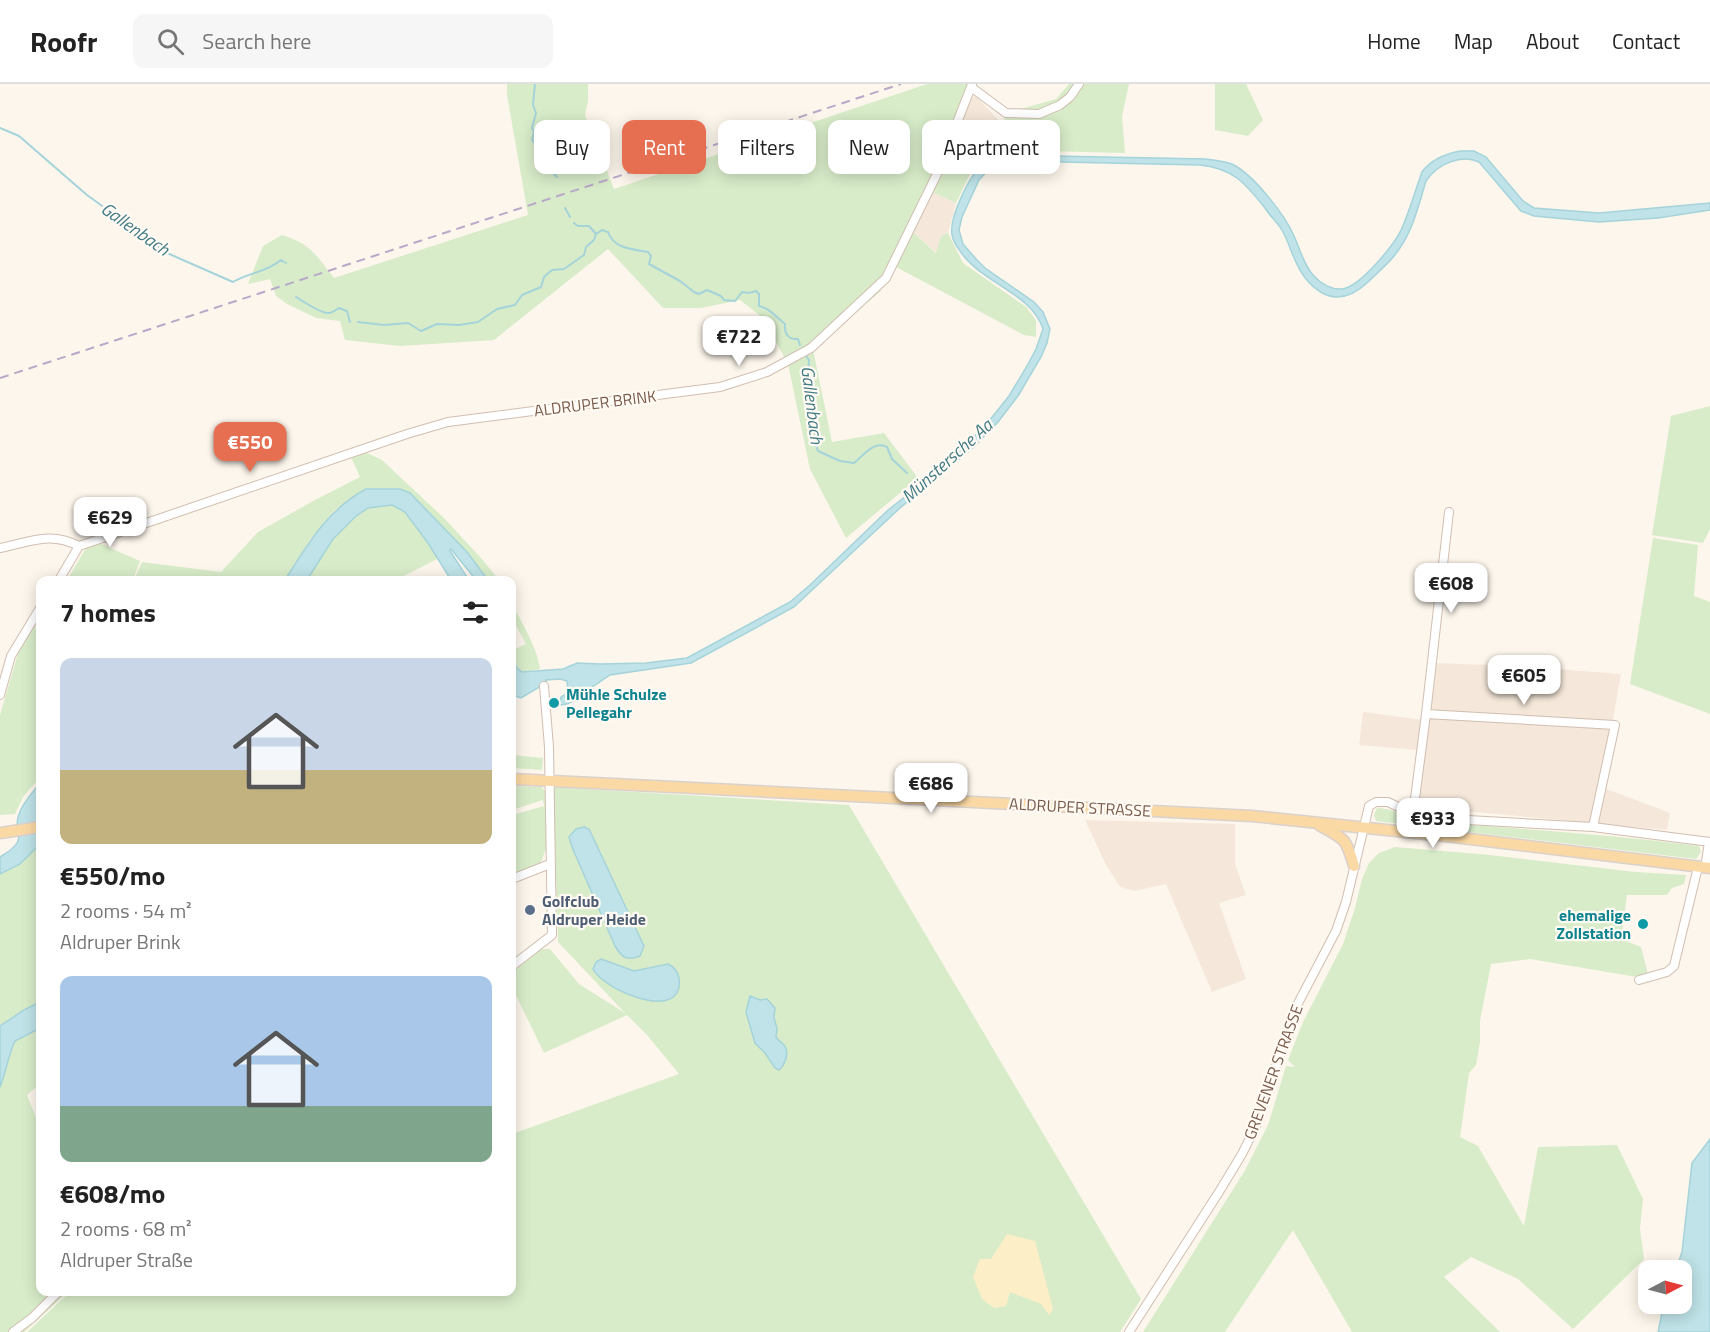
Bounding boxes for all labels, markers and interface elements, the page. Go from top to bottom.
search box [133,14,553,68]
text: Roofr [30,20,97,63]
text: Search here [202,24,311,58]
icon: search [154,25,187,58]
text: Home [1367,25,1421,57]
text: Map [1454,25,1493,57]
text: About [1526,25,1579,57]
text: Contact [1612,25,1680,57]
chip: Buy [534,120,610,174]
chip: Rent [622,120,706,174]
chip: Filters [718,120,816,174]
chip: New [828,120,910,174]
chip: Apartment [922,120,1060,174]
water label: Gallenbach [95,195,176,263]
pin: €722 [703,316,775,367]
text: €722 [717,320,761,351]
water label: Gallenbach [794,364,831,447]
street label: ALDRUPER BRINK [533,384,657,422]
water label: Münstersche Aa [895,412,999,509]
pin: €550 [214,422,286,473]
text: €550 [228,426,272,457]
pin: €629 [74,497,146,548]
text: €629 [88,501,132,532]
pin: €608 [1415,563,1487,614]
text: €608 [1429,567,1473,598]
text: 7 homes [60,593,156,632]
icon: filters [459,596,492,629]
pin: €605 [1488,655,1560,706]
text: €605 [1502,659,1546,690]
place label: Mühle Schulze Pellegahr [566,682,667,724]
marker: Mühle Schulze Pellegahr [547,696,561,710]
icon: home [222,697,330,805]
pin: €686 [895,763,967,814]
text: €686 [909,767,953,798]
street label: ALDRUPER STRASSE [1009,791,1152,823]
pin: €933 [1397,798,1469,849]
text: €933 [1411,802,1455,833]
text: €550/mo [60,856,165,895]
place label: Golfclub Aldruper Heide [542,889,646,931]
text: 2 rooms · 54 m² [60,895,192,926]
marker: Golfclub Aldruper Heide [523,903,537,917]
place label: ehemalige Zollstation [1557,903,1631,945]
marker: ehemalige Zollstation [1636,917,1650,931]
text: Aldruper Brink [60,926,181,957]
street label: GREVENER STRASSE [1237,1001,1309,1143]
icon: home [222,1015,330,1123]
text: €608/mo [60,1174,165,1213]
text: 2 rooms · 68 m² [60,1213,192,1244]
text: Aldruper Straße [60,1244,193,1275]
north arrow [1638,1260,1692,1314]
map controls [1638,1260,1692,1314]

